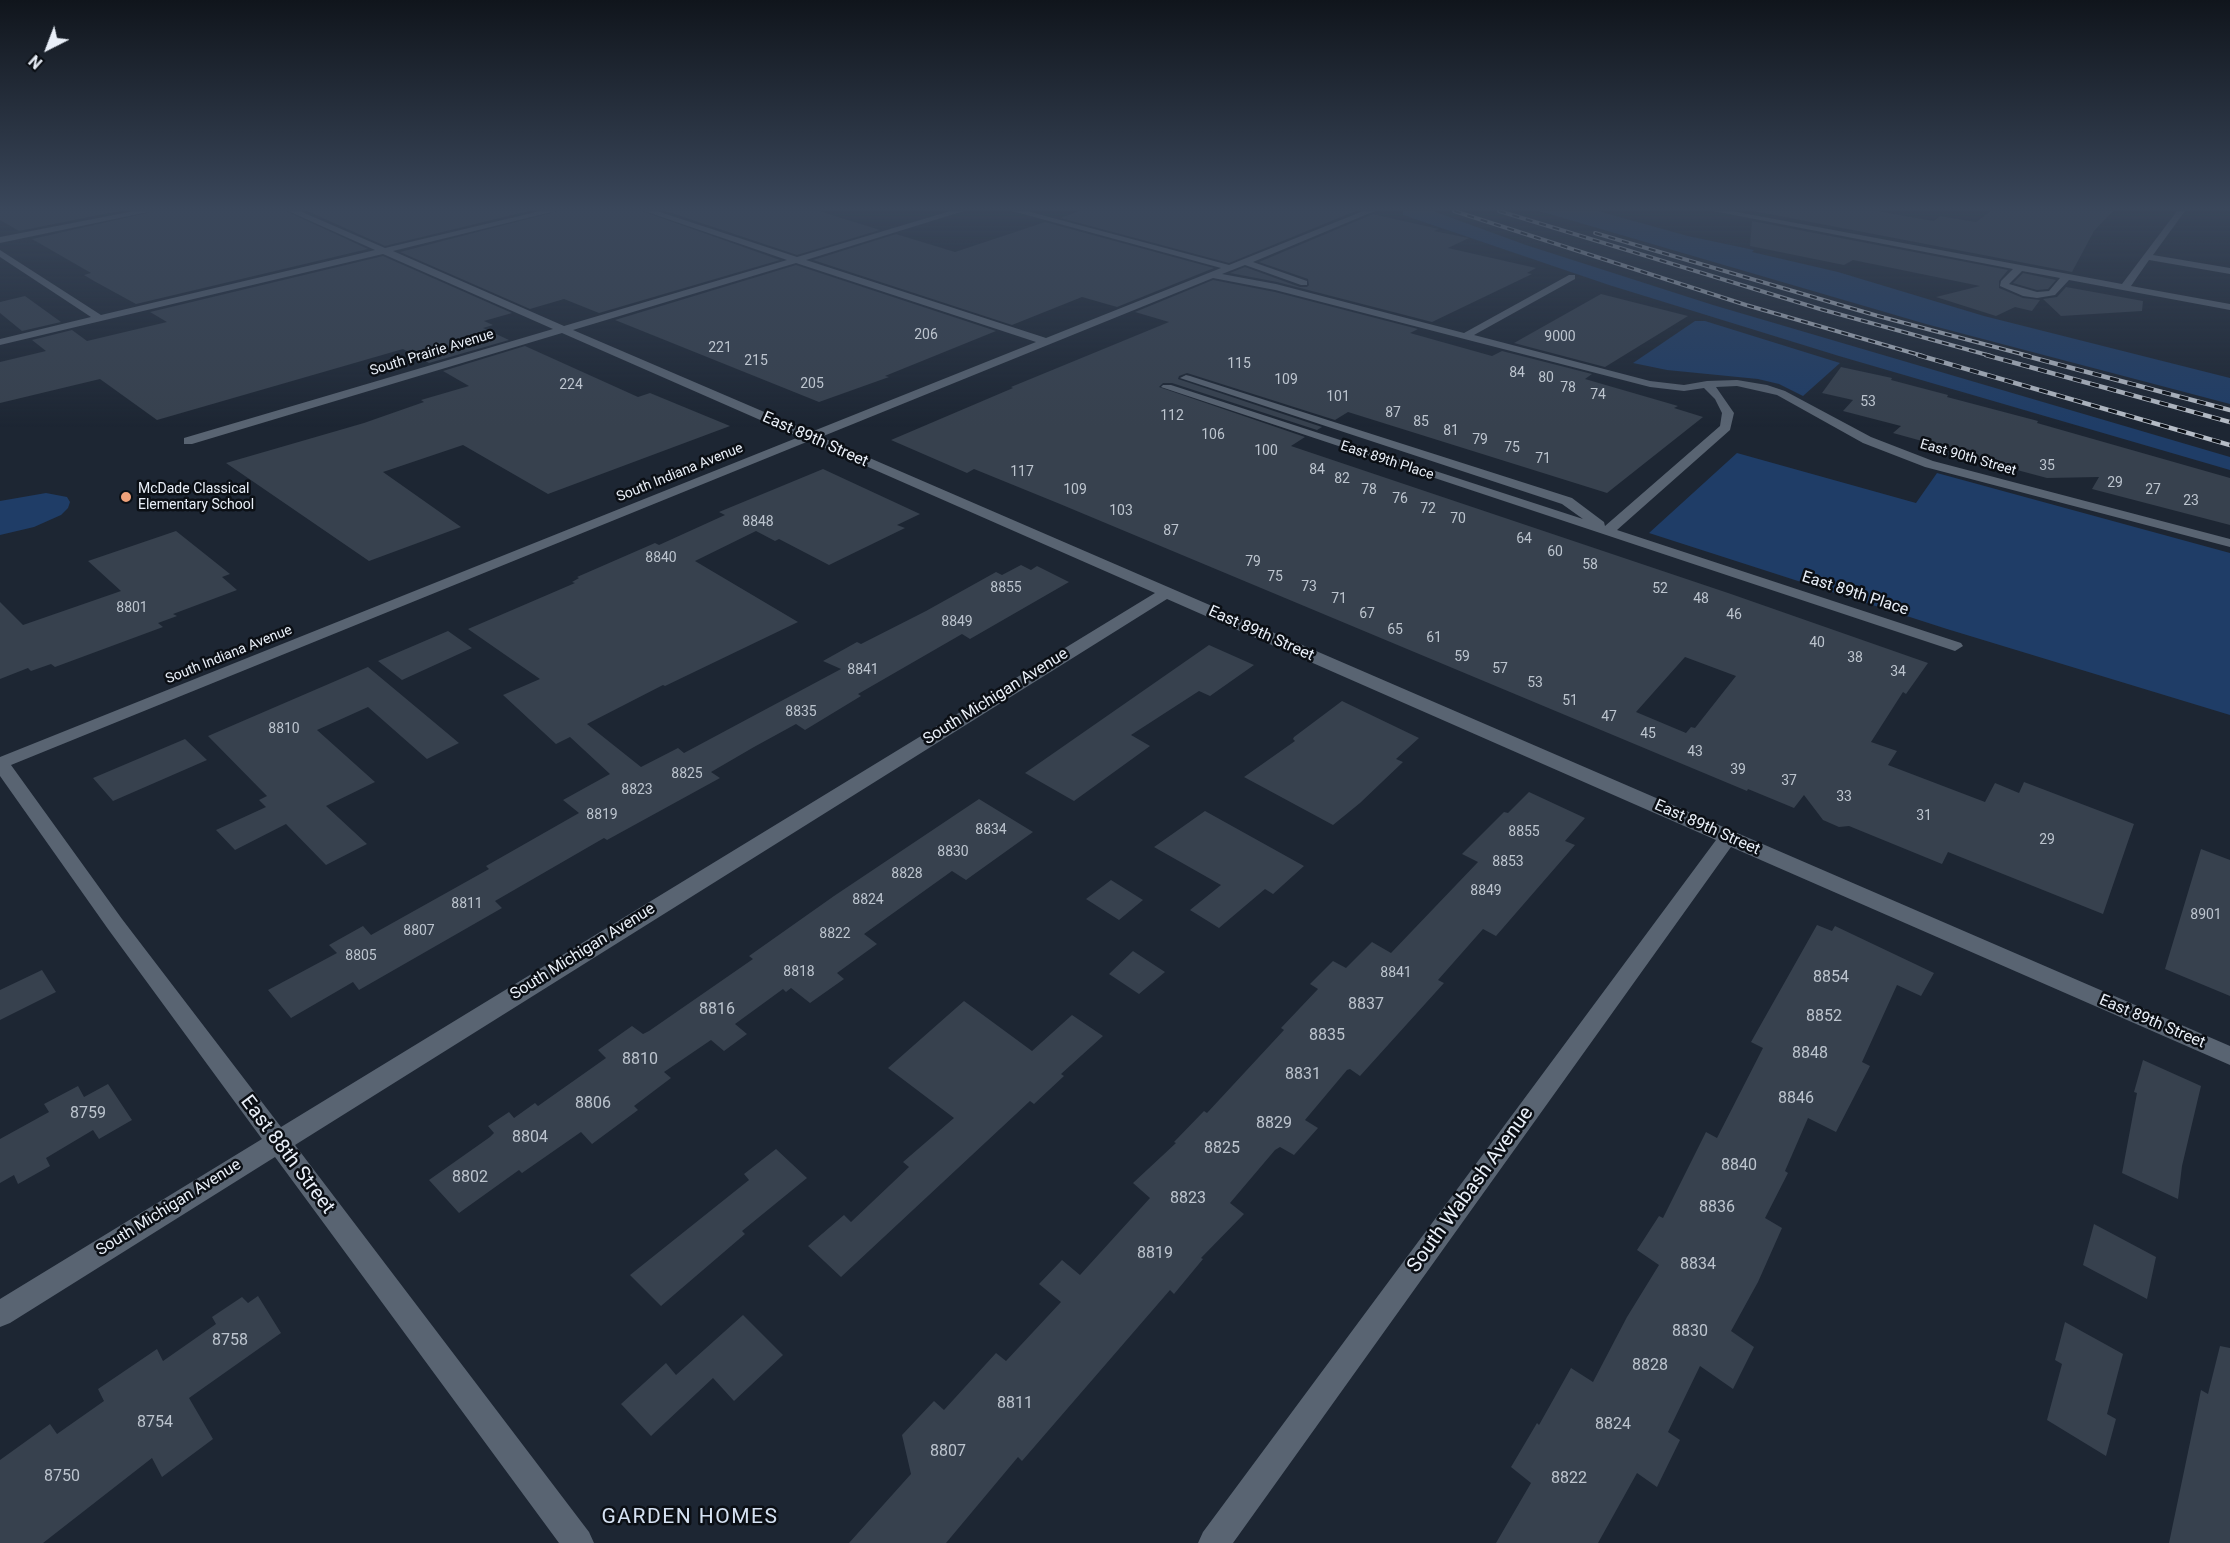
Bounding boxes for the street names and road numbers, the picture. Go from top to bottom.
street label: South Prairie Avenue [368,326,496,380]
street label: East 89th Street [759,408,871,472]
street label: East 90th Street [1918,436,2018,480]
street label: East 89th Place [1338,438,1436,484]
street label: South Indiana Avenue [614,440,746,506]
street label: East 89th Place [1799,568,1911,620]
street label: East 89th Street [1205,602,1317,666]
street label: South Indiana Avenue [163,622,295,688]
street label: South Michigan Avenue [920,645,1072,749]
street label: East 89th Street [1651,796,1763,860]
street label: South Michigan Avenue [507,900,659,1004]
street label: East 89th Street [2096,991,2208,1053]
street label: East 88th Street [235,1091,339,1219]
street label: South Wabash Avenue [1403,1102,1539,1278]
street label: South Michigan Avenue [93,1156,245,1260]

